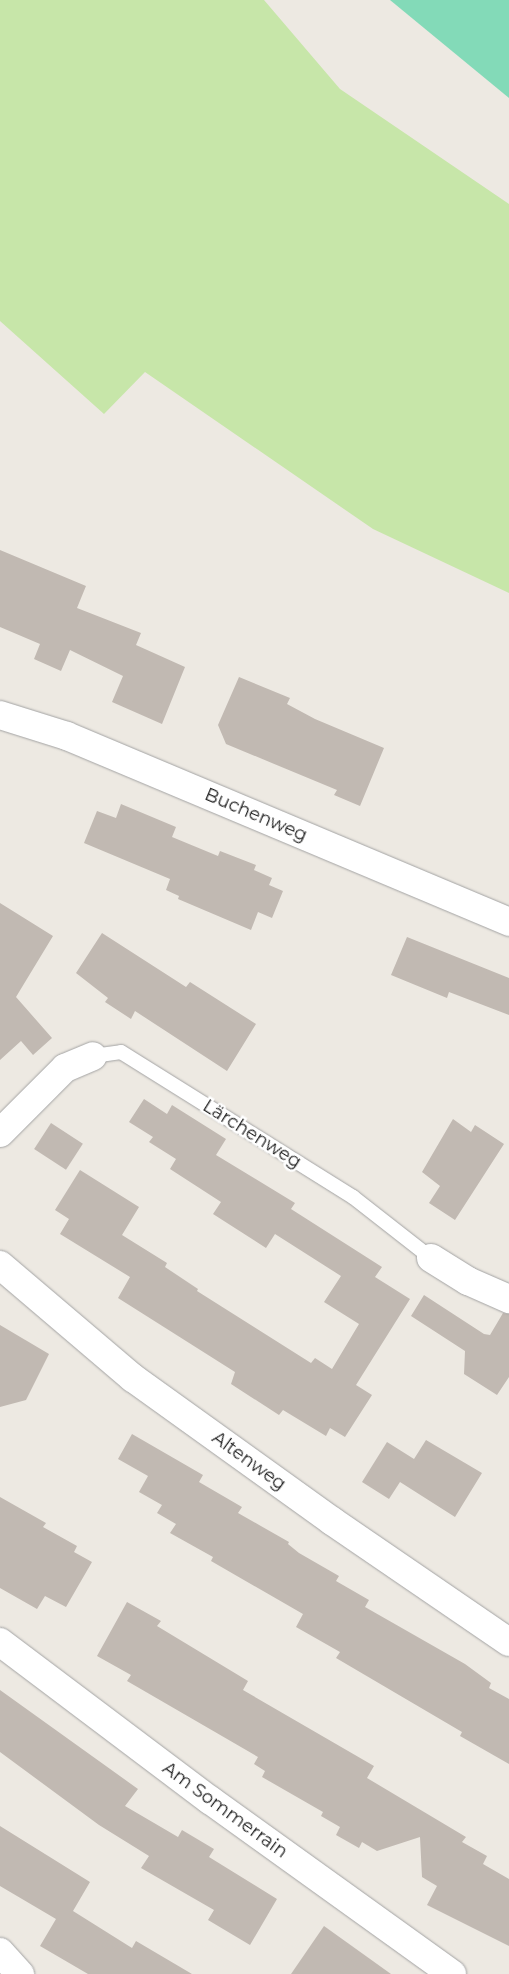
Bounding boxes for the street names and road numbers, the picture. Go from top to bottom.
street label: Buchenweg [201,784,311,846]
street label: Lärchenweg [199,1095,305,1173]
street label: Altenweg [208,1427,290,1495]
street label: Am Sommerrain [158,1757,292,1863]

